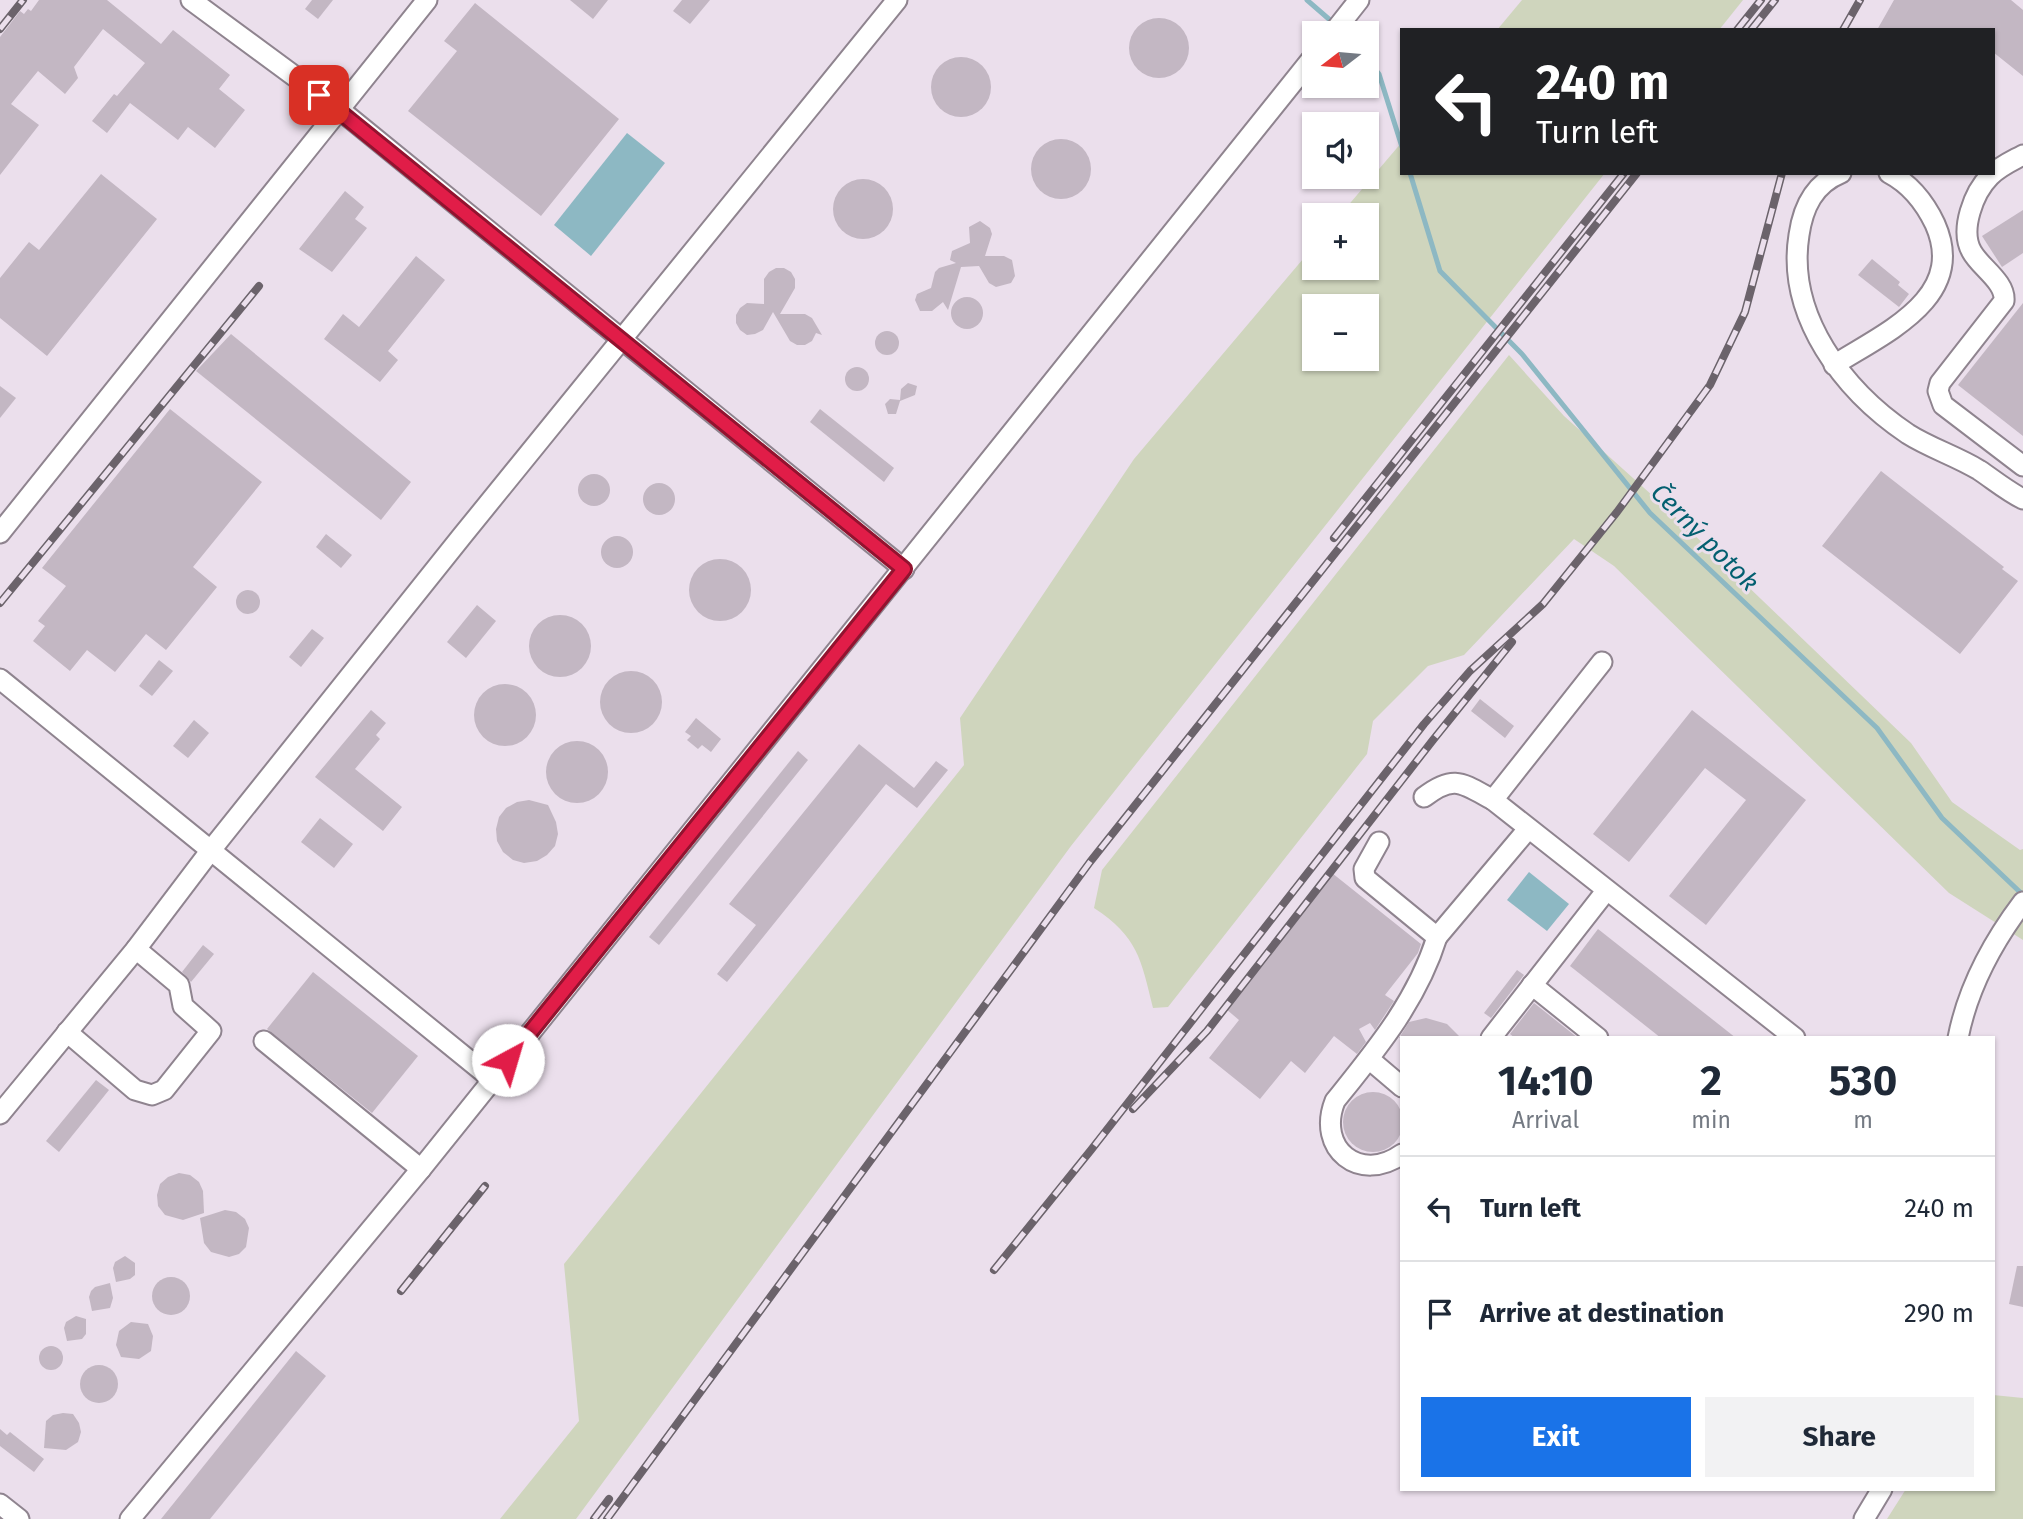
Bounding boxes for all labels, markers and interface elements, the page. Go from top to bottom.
north arrow [1302,21,1379,98]
map controls [1302,21,1379,371]
text: 240 m [1536,53,1669,112]
icon: left [1421,56,1512,147]
pin [289,65,349,125]
icon: arrive [300,76,338,114]
button: sound [1302,112,1379,189]
text: Turn left [1536,113,1658,151]
button: + [1302,203,1379,280]
button: − [1302,294,1379,371]
water label: Černý potok [1644,476,1766,598]
position arrow [471,1023,545,1097]
text: 14:10 [1498,1056,1594,1106]
text: 2 [1700,1056,1722,1106]
text: 530 [1829,1056,1897,1106]
text: Arrival [1512,1106,1579,1134]
text: min [1691,1106,1731,1134]
text: m [1853,1106,1873,1134]
icon: left [1421,1190,1459,1228]
text: Turn left [1480,1193,1581,1224]
text: 240 m [1904,1193,1974,1224]
icon: arrive [1421,1295,1459,1333]
text: Arrive at destination [1480,1298,1724,1329]
text: 290 m [1904,1298,1974,1329]
button: Exit [1421,1397,1691,1477]
button: Share [1705,1397,1974,1477]

